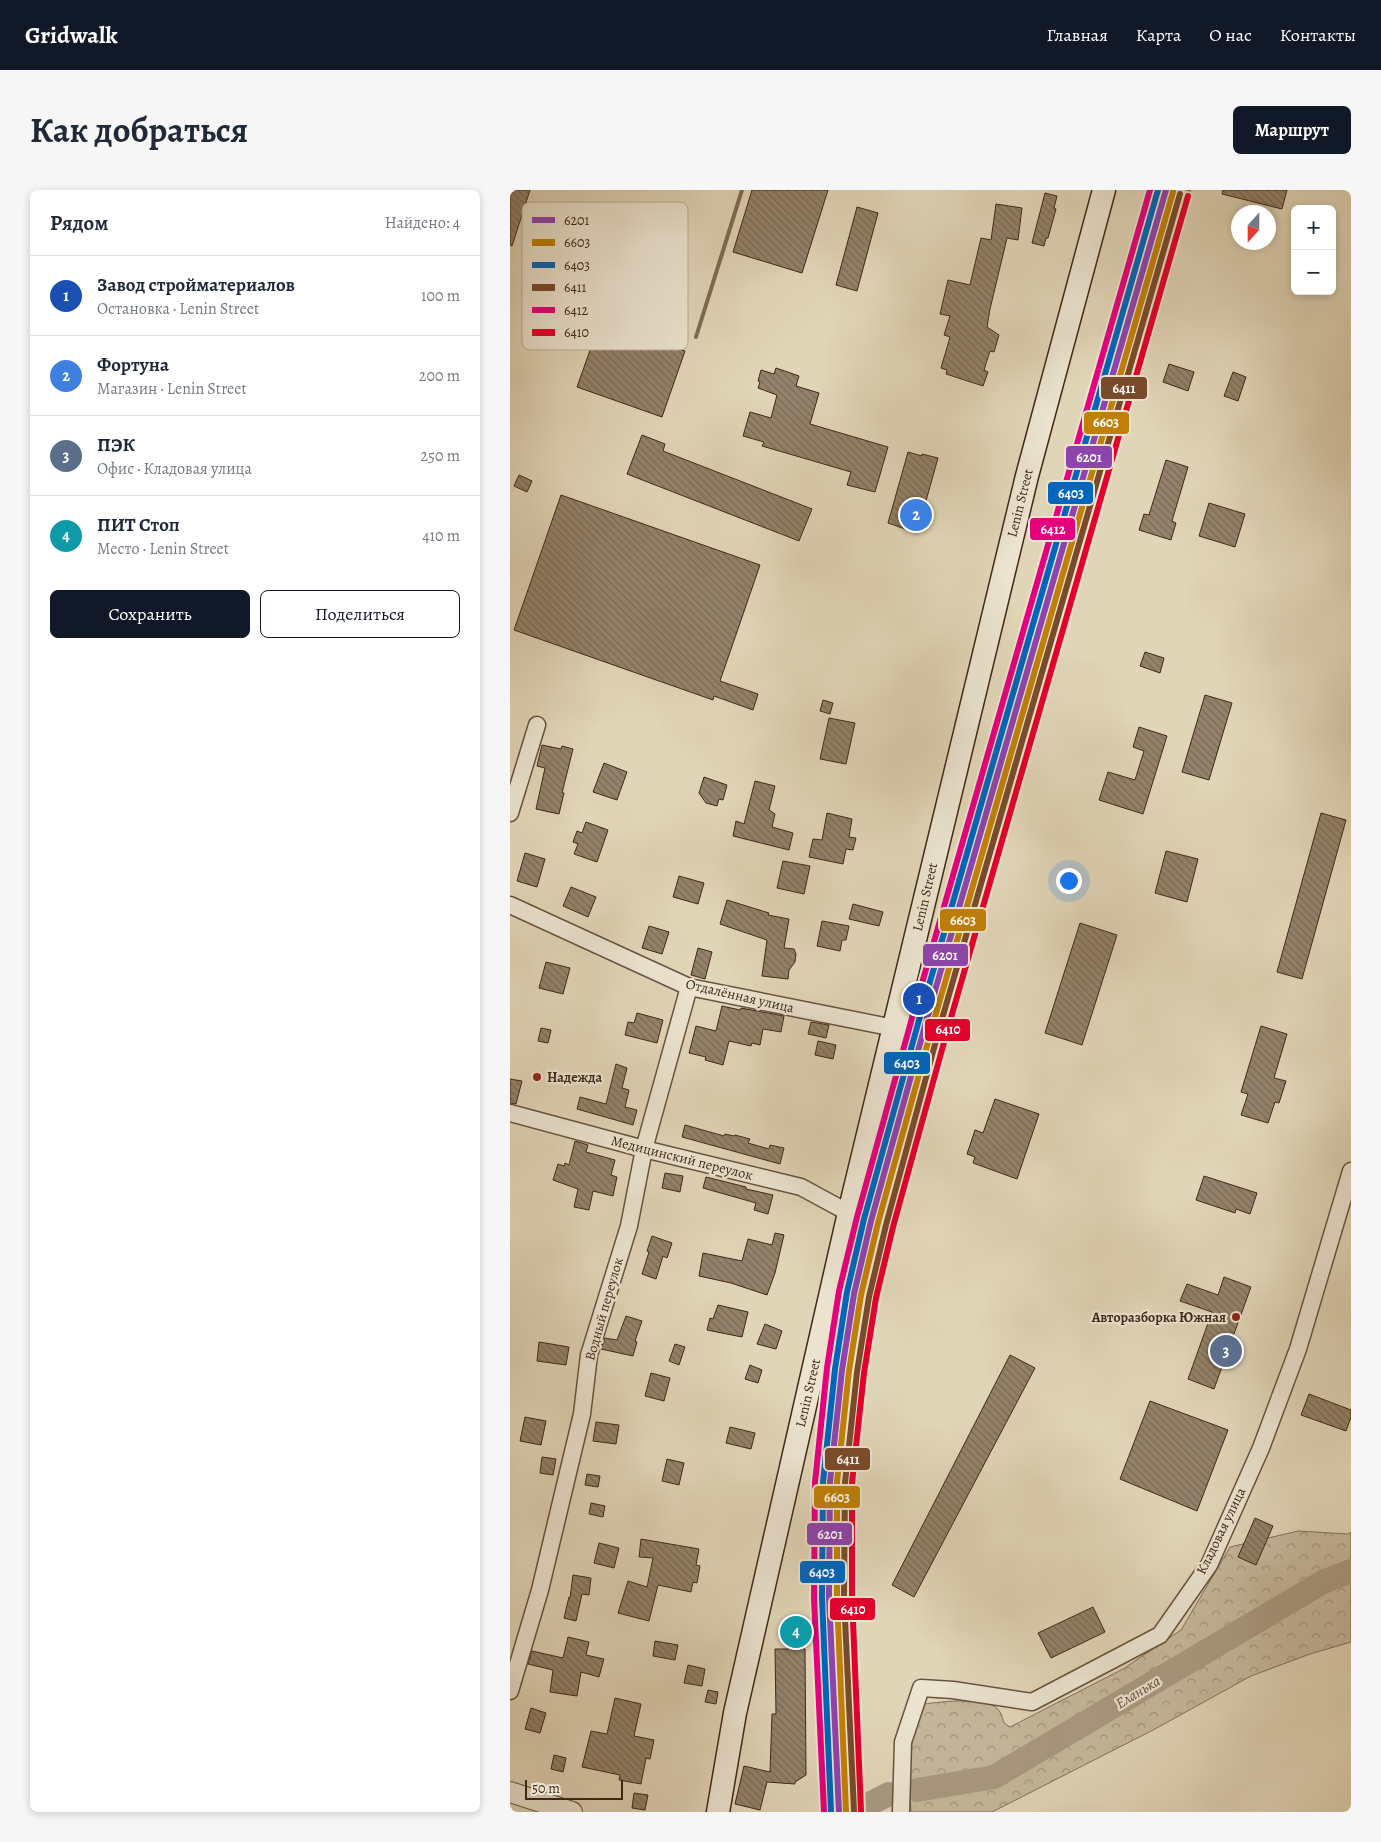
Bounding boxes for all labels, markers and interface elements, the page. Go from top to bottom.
text: Gridwalk [25,19,118,51]
text: Главная [1047,23,1108,47]
text: Карта [1136,23,1181,47]
text: О нас [1209,23,1252,47]
text: Контакты [1280,23,1356,47]
text: Как добраться [30,106,248,154]
button: Маршрут [1233,106,1351,154]
legend [522,202,688,350]
north arrow [1231,205,1276,250]
map controls [1291,205,1336,295]
button: + [1291,205,1336,250]
text: Рядом [50,209,108,237]
text: 6201 [564,211,590,230]
text: Найдено: 4 [385,212,460,234]
text: 6603 [564,233,590,252]
button: − [1291,250,1336,295]
text: 6403 [564,256,590,275]
text: Завод стройматериалов [97,272,295,298]
text: 6411 [564,278,587,297]
text: 1 [63,285,69,307]
text: 100 m [421,285,460,307]
text: Остановка · Lenin Street [97,298,259,320]
text: 6412 [564,301,589,320]
text: 6410 [564,323,589,342]
text: Фортуна [97,352,169,378]
text: 2 [62,365,70,387]
text: 200 m [419,365,460,387]
line badge: 6411 [1100,376,1148,400]
text: Магазин · Lenin Street [97,378,247,400]
text: 6411 [1112,379,1136,398]
line badge: 6603 [1083,411,1130,435]
text: 6603 [1093,413,1119,432]
text: ПЭК [97,432,135,458]
text: 3 [63,445,69,467]
text: 250 m [421,445,460,467]
line badge: 6201 [1065,445,1113,469]
text: 6201 [1076,448,1102,467]
text: Офис · Кладовая улица [97,458,252,480]
street label: Lenin Street [1002,466,1038,539]
line badge: 6403 [1047,481,1094,505]
text: 6403 [1058,484,1084,503]
pin: 2 [900,496,932,534]
text: ПИТ Стоп [97,512,180,538]
line badge: 6412 [1029,517,1076,541]
text: 6412 [1041,520,1066,539]
text: 4 [62,525,70,547]
text: 410 m [422,525,460,547]
text: Место · Lenin Street [97,538,229,560]
button: Сохранить [50,590,250,638]
button: Поделиться [260,590,460,638]
street label: Lenin Street [908,860,942,933]
your location [1056,868,1082,894]
line badge: 6603 [939,908,987,932]
text: 6603 [950,911,976,930]
line badge: 6201 [922,943,969,967]
text: 6201 [932,946,958,965]
street label: Отдалённая улица [684,974,797,1018]
pin: 1 [903,980,935,1018]
line badge: 6410 [924,1018,971,1042]
text: 6410 [935,1020,961,1039]
line badge: 6403 [883,1051,931,1075]
text: 6403 [894,1054,920,1073]
place label: Надежда [547,1068,603,1087]
marker: Надежда [531,1071,543,1083]
street label: Медицинский переулок [609,1131,755,1185]
street label: Водный переулок [580,1255,628,1363]
place label: Авторазборка Южная [1091,1308,1226,1327]
marker: Авторазборка Южная [1230,1311,1242,1323]
pin: 3 [1210,1332,1242,1370]
street label: Lenin Street [791,1356,825,1429]
line badge: 6411 [824,1447,871,1471]
text: 6411 [836,1450,860,1469]
street label: Кладовая улица [1192,1484,1251,1578]
line badge: 6603 [813,1485,861,1509]
text: 6603 [824,1488,850,1507]
line badge: 6201 [806,1522,853,1546]
text: 6201 [817,1525,843,1544]
line badge: 6403 [799,1560,846,1584]
text: 6403 [809,1563,835,1582]
line badge: 6410 [829,1597,876,1621]
text: 6410 [840,1600,866,1619]
pin: 4 [780,1613,812,1651]
water label: Еланька [1112,1671,1164,1713]
scale bar [525,1777,622,1800]
text: 50 m [532,1779,560,1798]

